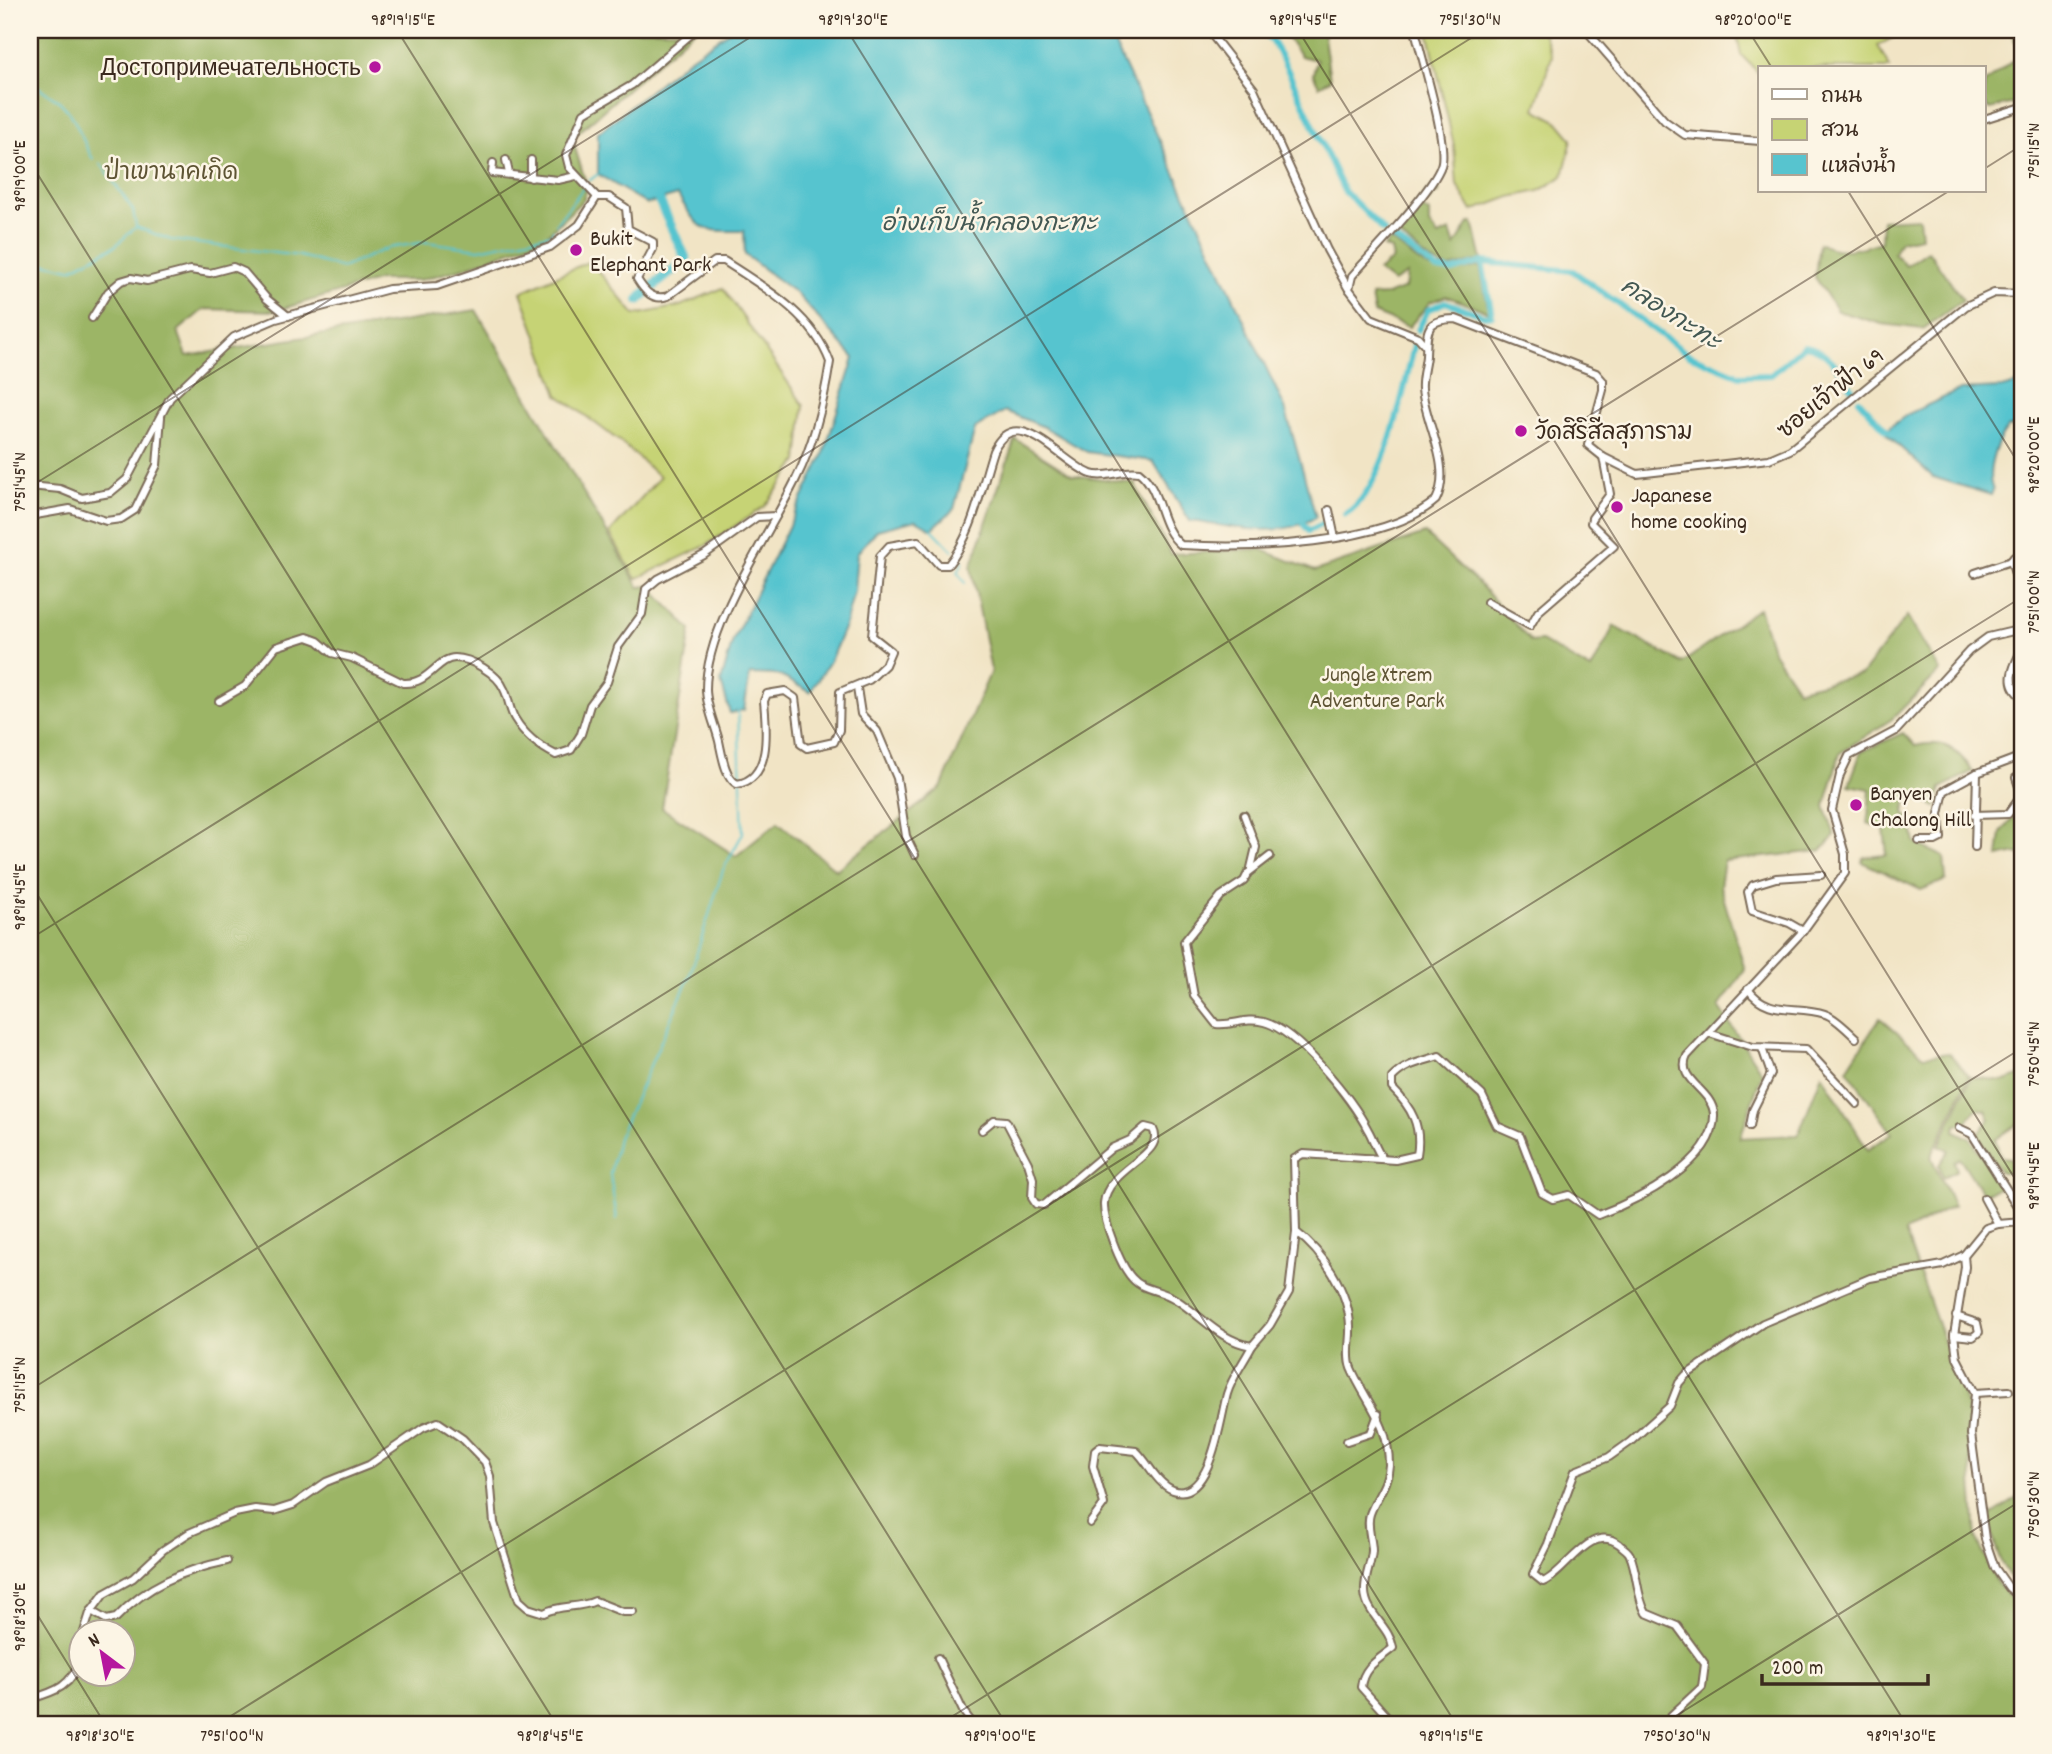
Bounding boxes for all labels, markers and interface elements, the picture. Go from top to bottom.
text: 98°19'15"E [371,9,435,34]
text: 98°19'30"E [818,9,888,34]
text: 98°19'45"E [1269,9,1337,34]
text: 7°51'30"N [1439,9,1501,34]
text: 98°20'00"E [1715,9,1791,34]
place label: Достопримечательность [100,54,361,87]
marker: Достопримечательность [367,59,383,75]
legend [1758,66,1986,192]
text: ถนน [1821,83,1862,113]
text: สวน [1821,117,1858,147]
text: 7°51'15"N [2023,123,2048,179]
text: 98°19'00"E [9,140,34,212]
text: แหล่งน้ำ [1821,146,1896,183]
park label: ป่าเขานาคเกิด [104,156,238,191]
water label: อ่างเก็บน้ำคลองกะทะ [881,200,1099,242]
place label: Bukit Elephant Park [590,224,712,283]
marker: Bukit Elephant Park [568,242,584,258]
water label: คลองกะทะ [1613,271,1728,362]
street label: ซอยเจ้าฟ้า 69 [1770,340,1893,448]
place label: วัดสิริสีลสุภาราม [1535,416,1693,451]
text: 98°20'00"E [2023,417,2048,493]
marker: วัดสิริสีลสุภาราม [1513,423,1529,439]
text: 7°51'45"N [9,452,34,512]
place label: Japanese home cooking [1631,481,1747,540]
marker: Japanese home cooking [1609,499,1625,515]
text: 7°51'00"N [2023,570,2048,634]
park label: Jungle Xtrem Adventure Park [1309,660,1445,719]
place label: Banyen Chalong Hill [1870,779,1972,838]
marker: Banyen Chalong Hill [1848,797,1864,813]
text: 98°18'45"E [9,864,34,930]
text: 7°50'45"N [2023,1021,2048,1087]
text: 98°19'45"E [2023,1142,2048,1210]
text: 7°51'15"N [9,1357,34,1413]
text: 7°50'30"N [2023,1471,2048,1539]
text: 98°18'30"E [9,1583,34,1651]
north arrow [66,1618,136,1688]
text: N [84,1628,106,1655]
scale bar [1762,1642,1928,1686]
text: 200 m [1772,1655,1823,1685]
text: 98°18'30"E [66,1725,134,1750]
text: 7°51'00"N [200,1725,264,1750]
text: 98°18'45"E [517,1725,583,1750]
text: 98°19'00"E [964,1725,1036,1750]
text: 98°19'15"E [1419,1725,1483,1750]
text: 7°50'30"N [1643,1725,1711,1750]
text: 98°19'30"E [1866,1725,1936,1750]

